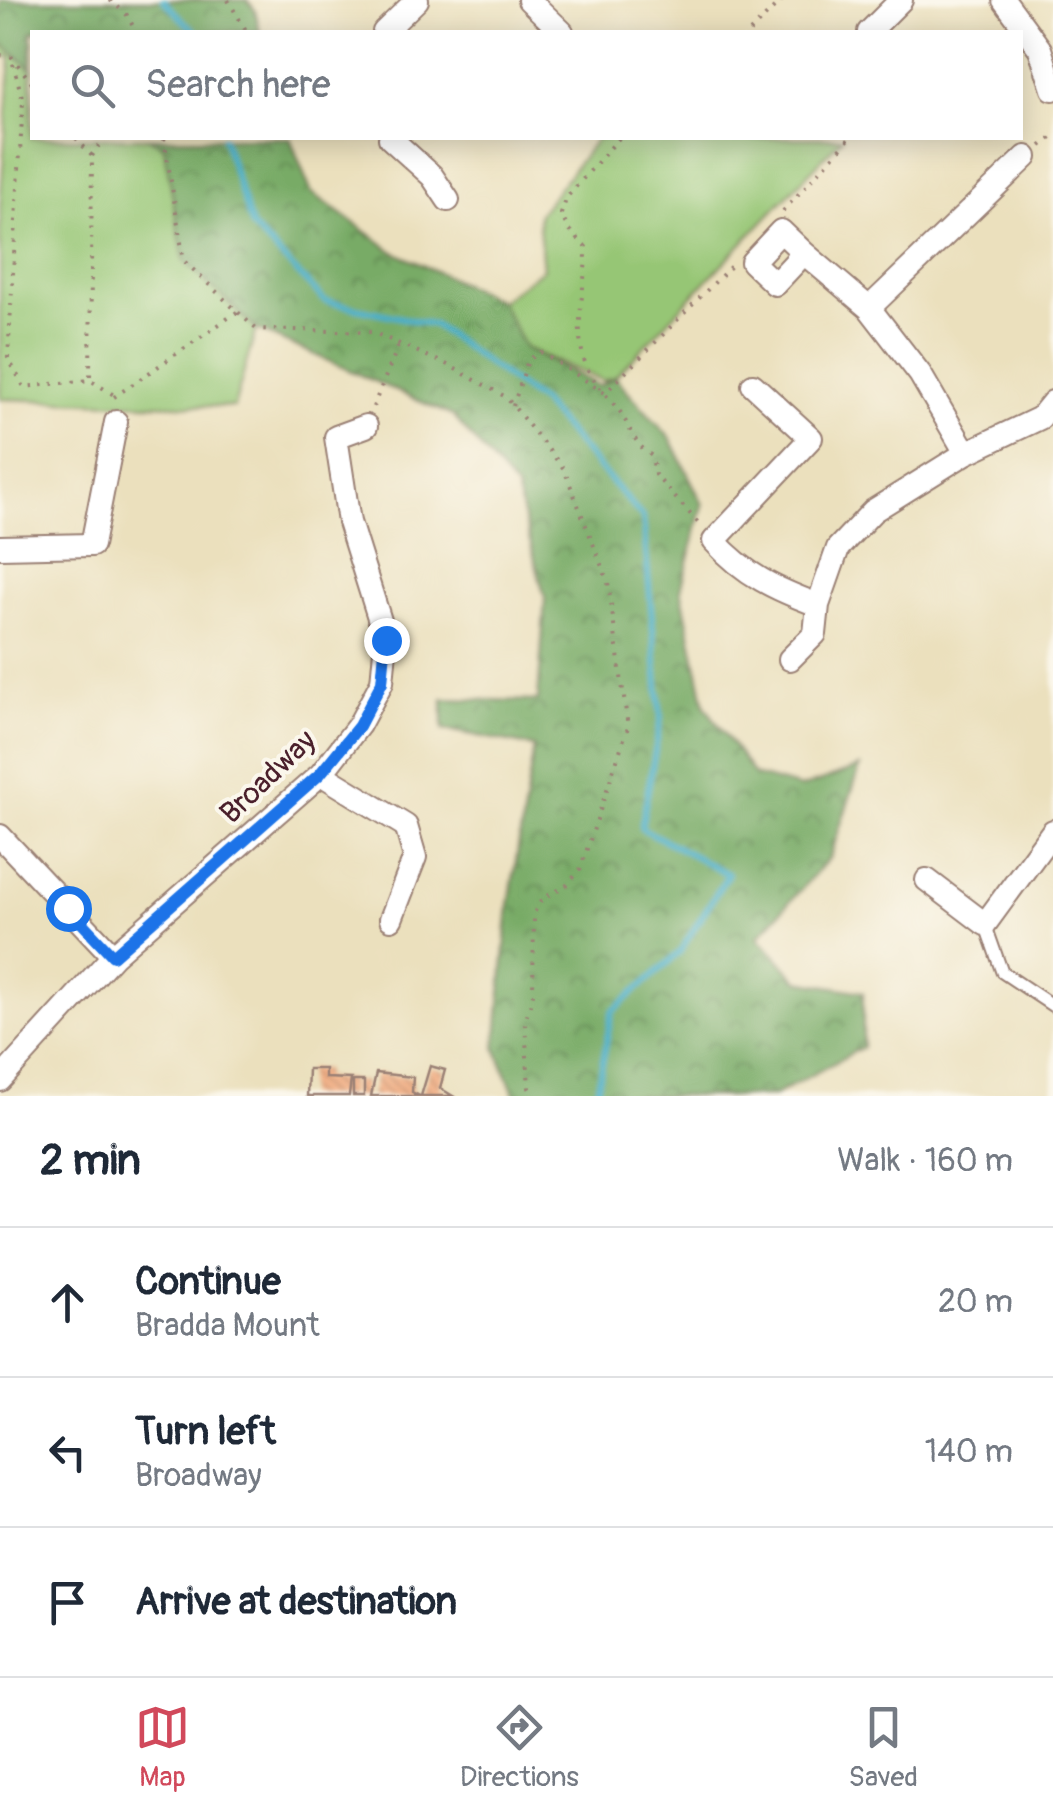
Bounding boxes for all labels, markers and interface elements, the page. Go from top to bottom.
search box [30,30,1023,140]
icon: search [65,58,120,113]
text: Search here [145,61,331,109]
route end [364,618,410,664]
street label: Broadway [212,722,324,832]
route start [46,886,92,932]
text: 2 min [40,1135,141,1187]
text: Walk · 160 m [837,1141,1013,1181]
text: Continue [135,1258,281,1306]
icon: ahead [40,1275,95,1330]
text: 20 m [938,1282,1013,1322]
text: Bradda Mount [135,1306,320,1346]
text: Turn left [135,1408,276,1456]
icon: left [40,1425,95,1480]
text: 140 m [925,1432,1013,1472]
text: Broadway [135,1456,262,1496]
icon: arrive [40,1575,95,1630]
text: Arrive at destination [135,1578,457,1626]
tab: Map [135,1700,190,1795]
tab: Directions [460,1700,579,1795]
tab: Saved [849,1700,918,1795]

